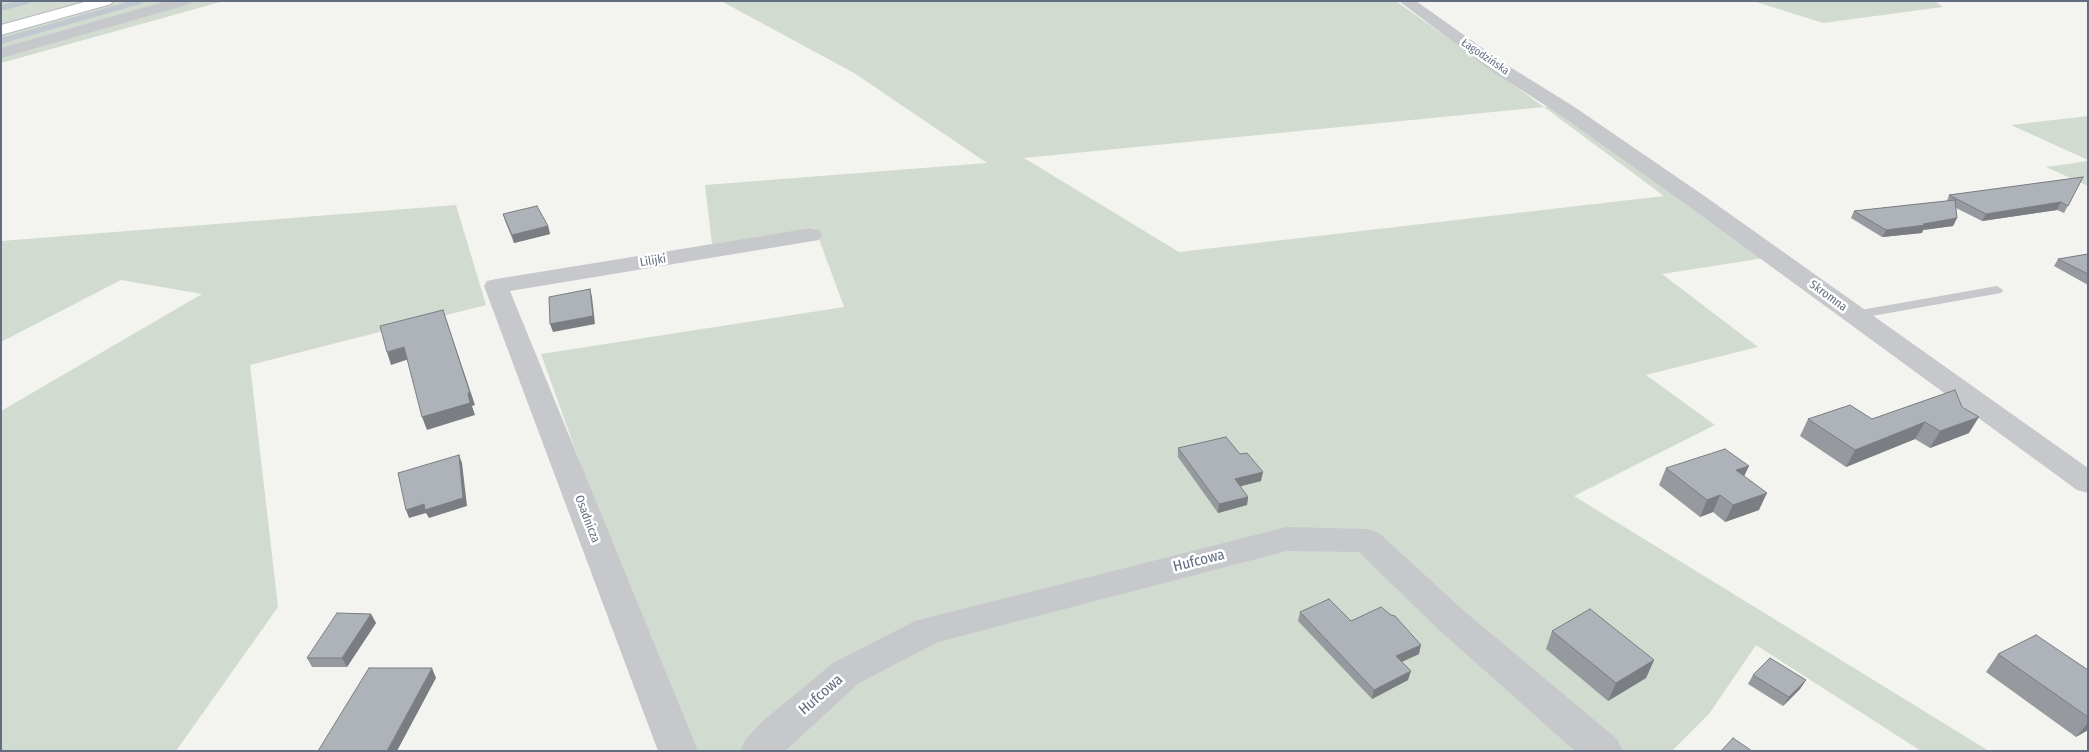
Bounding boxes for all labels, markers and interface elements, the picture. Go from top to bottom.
street label: Łagodzińska [1459,36,1511,78]
street label: Lilijki [639,252,667,270]
street label: Skromna [1806,277,1850,315]
street label: Osadnicza [571,493,603,545]
street label: Hufcowa [1171,546,1227,576]
street label: Hufcowa [795,671,847,719]

